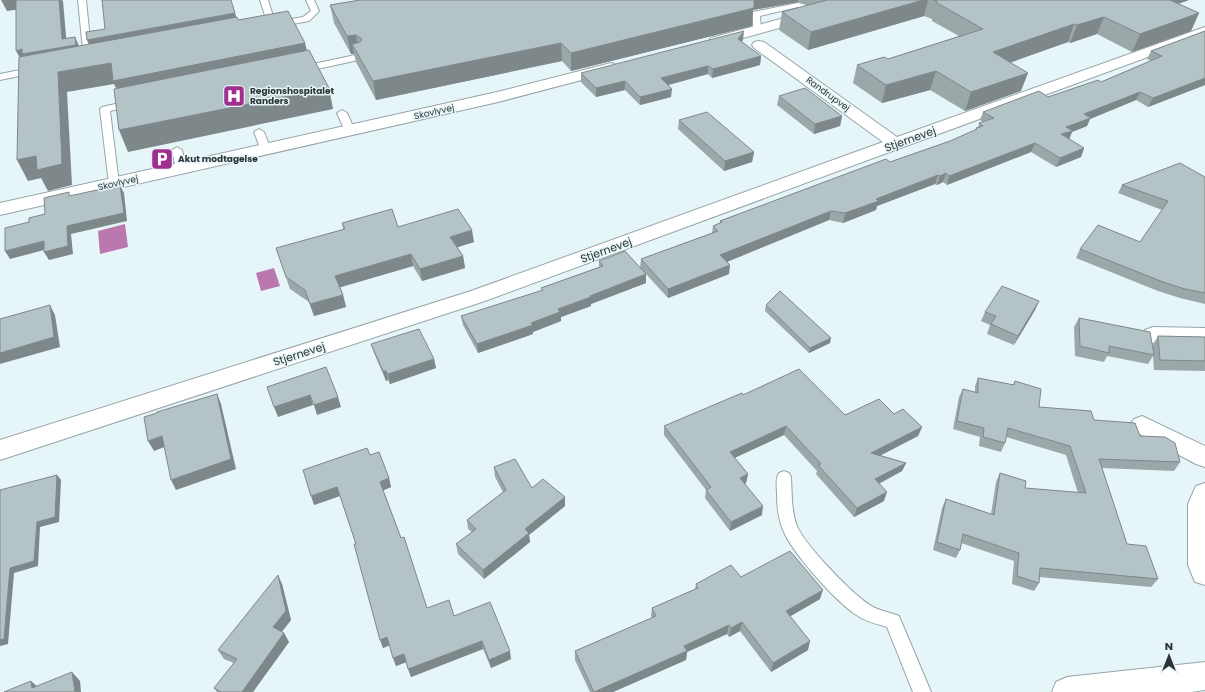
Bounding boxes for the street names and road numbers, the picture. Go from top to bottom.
street label: Randrupvej [804,74,852,114]
street label: Skovlyvej [413,102,455,122]
street label: Stjernevej [882,122,938,156]
street label: Skovlyvej [97,173,139,193]
street label: Stjernevej [578,233,634,267]
street label: Stjernevej [271,338,327,370]

